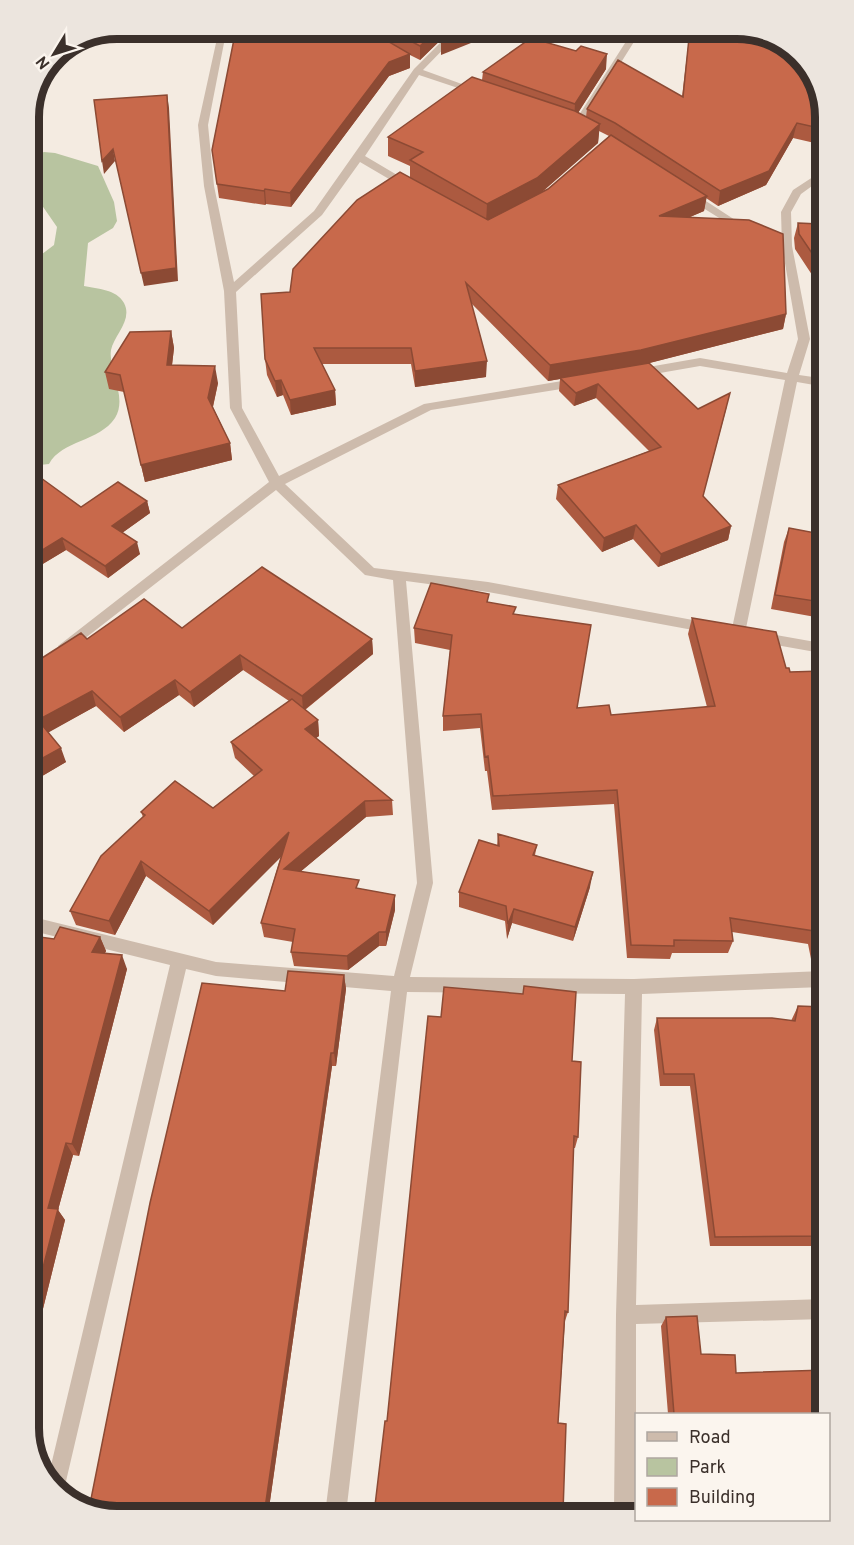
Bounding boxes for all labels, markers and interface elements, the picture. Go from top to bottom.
north arrow [24,24,84,84]
text: N [32,51,55,73]
legend [635,1413,830,1521]
text: Road [689,1427,731,1450]
text: Park [689,1457,726,1480]
text: Building [689,1487,755,1510]

